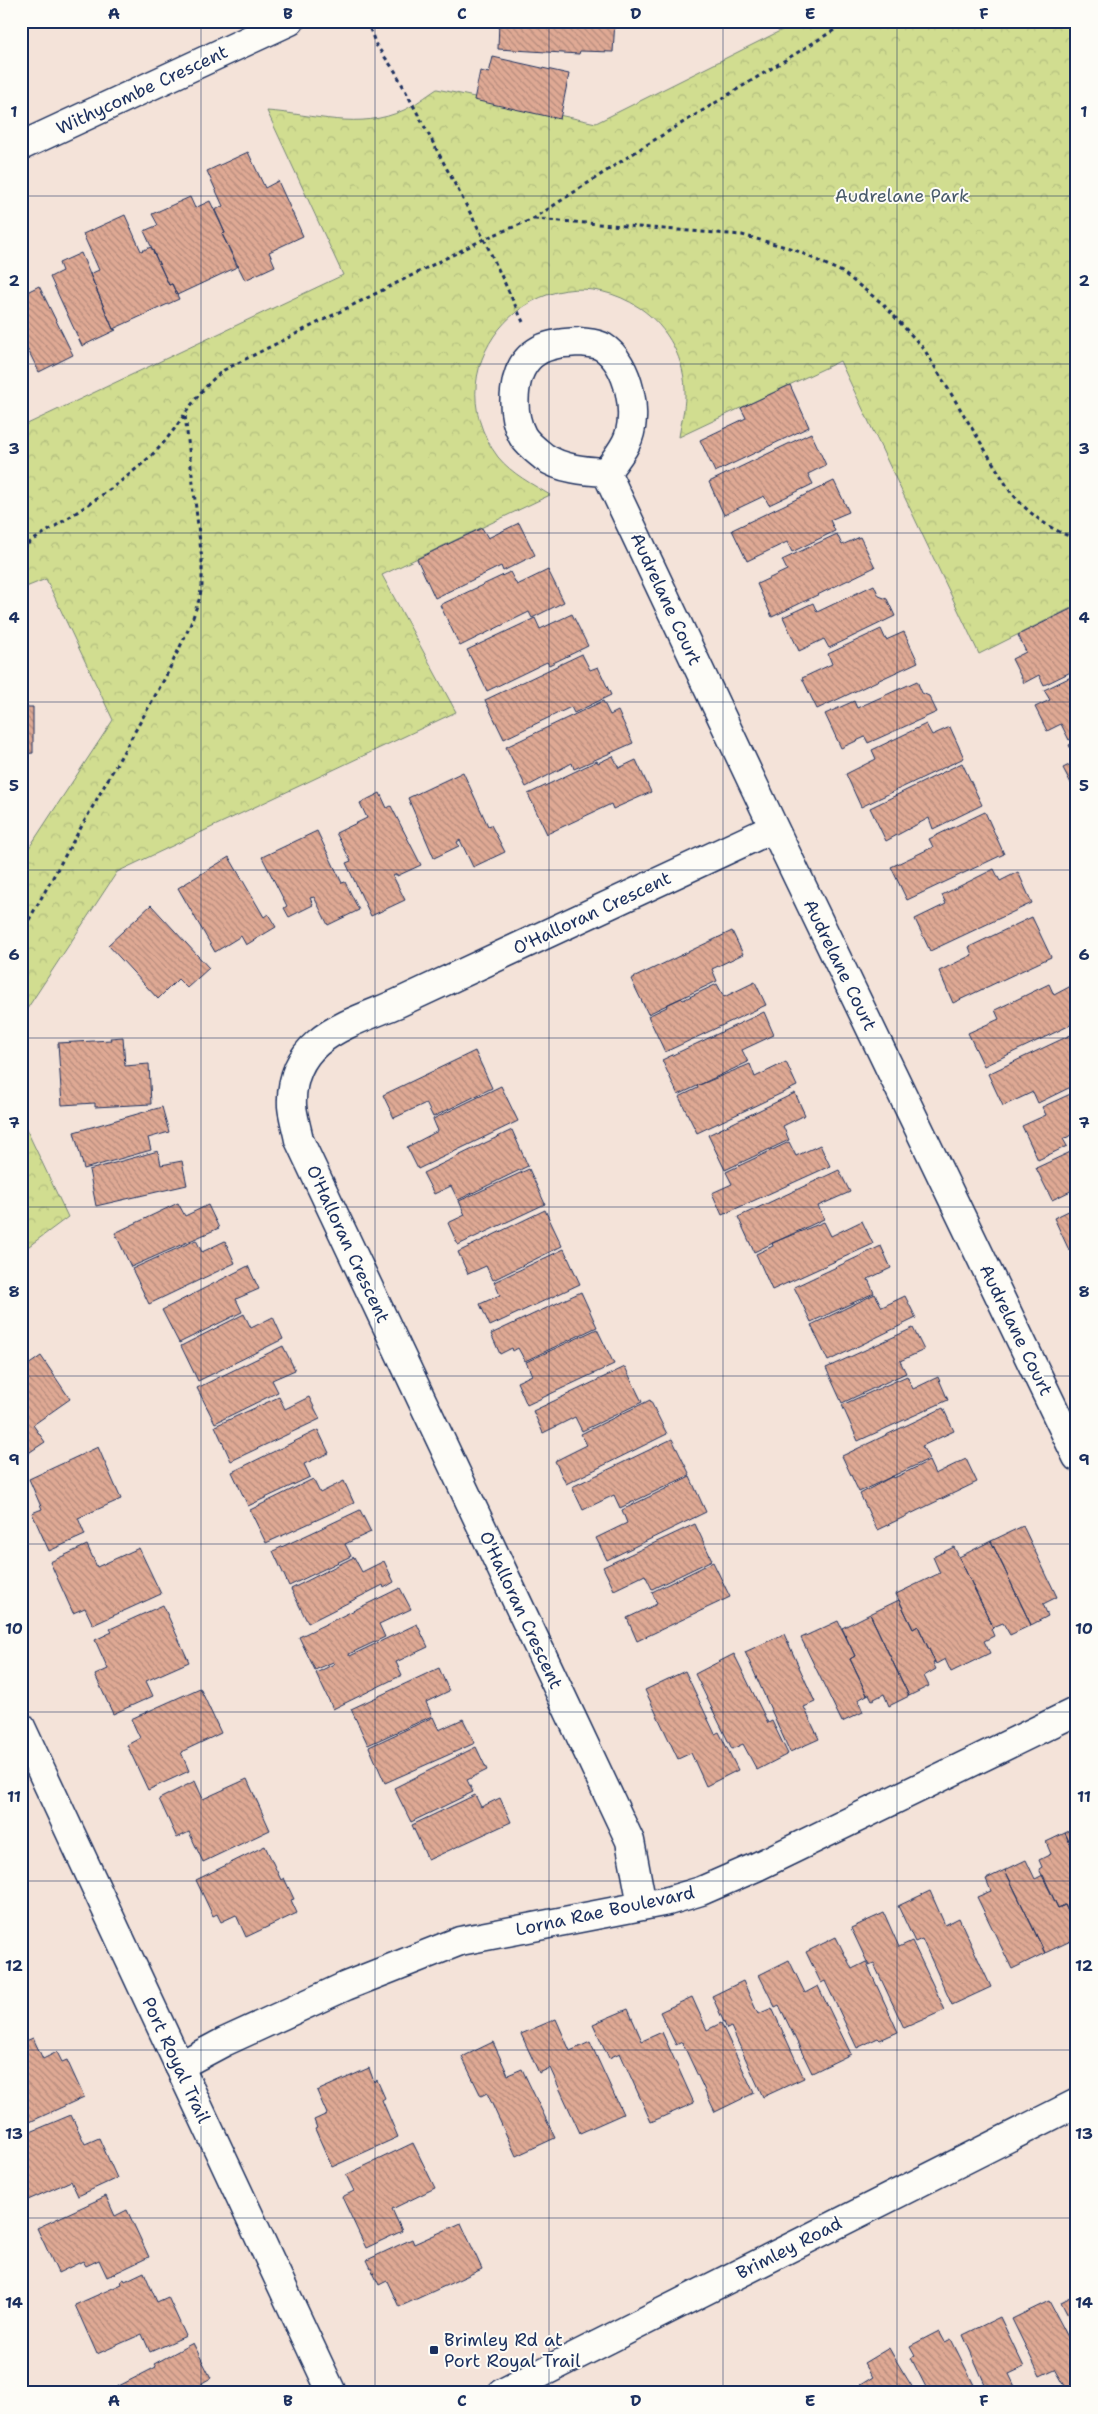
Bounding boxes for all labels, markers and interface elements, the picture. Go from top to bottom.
text: A [108,3,120,24]
text: B [283,3,293,24]
text: C [457,3,467,24]
text: D [630,3,642,24]
text: E [805,3,815,24]
text: F [979,3,989,24]
street label: Withycombe Crescent [52,40,232,140]
text: 1 [10,101,18,122]
text: 1 [1080,101,1088,122]
park label: Audrelane Park [835,184,969,208]
text: 2 [8,270,20,291]
text: 2 [1078,270,1090,291]
text: 3 [8,438,20,459]
text: 3 [1078,438,1090,459]
street label: Audrelane Court [625,529,707,669]
text: 4 [8,607,20,628]
text: 4 [1078,607,1090,628]
text: 5 [9,775,19,796]
text: 5 [1079,775,1089,796]
street label: O'Halloran Crescent [509,866,675,960]
street label: Audrelane Court [798,895,882,1035]
text: 6 [8,944,20,965]
text: 6 [1078,944,1090,965]
text: 7 [8,1112,20,1133]
text: 7 [1078,1112,1090,1133]
street label: O'Halloran Crescent [301,1161,395,1327]
street label: Audrelane Court [974,1260,1058,1400]
text: 8 [8,1281,20,1302]
text: 8 [1078,1281,1090,1302]
text: 9 [8,1449,20,1470]
text: 9 [1078,1449,1090,1470]
street label: O'Halloran Crescent [474,1527,568,1693]
text: 10 [5,1618,23,1639]
text: 10 [1075,1618,1093,1639]
text: 11 [7,1786,21,1807]
text: 11 [1077,1786,1091,1807]
street label: Lorna Rae Boulevard [513,1880,697,1942]
text: 12 [5,1955,23,1976]
text: 12 [1075,1955,1093,1976]
street label: Port Royal Trail [136,1993,216,2127]
text: 13 [5,2123,23,2144]
text: 13 [1075,2123,1093,2144]
street label: Brimley Road [732,2211,846,2285]
text: 14 [5,2292,23,2313]
text: 14 [1075,2292,1093,2313]
place label: Brimley Rd at Port Royal Trail [444,2328,581,2373]
marker: Brimley Rd at Port Royal Trail [428,2344,440,2356]
text: A [108,2390,120,2411]
text: B [283,2390,293,2411]
text: C [457,2390,467,2411]
text: D [630,2390,642,2411]
text: E [805,2390,815,2411]
text: F [979,2390,989,2411]

